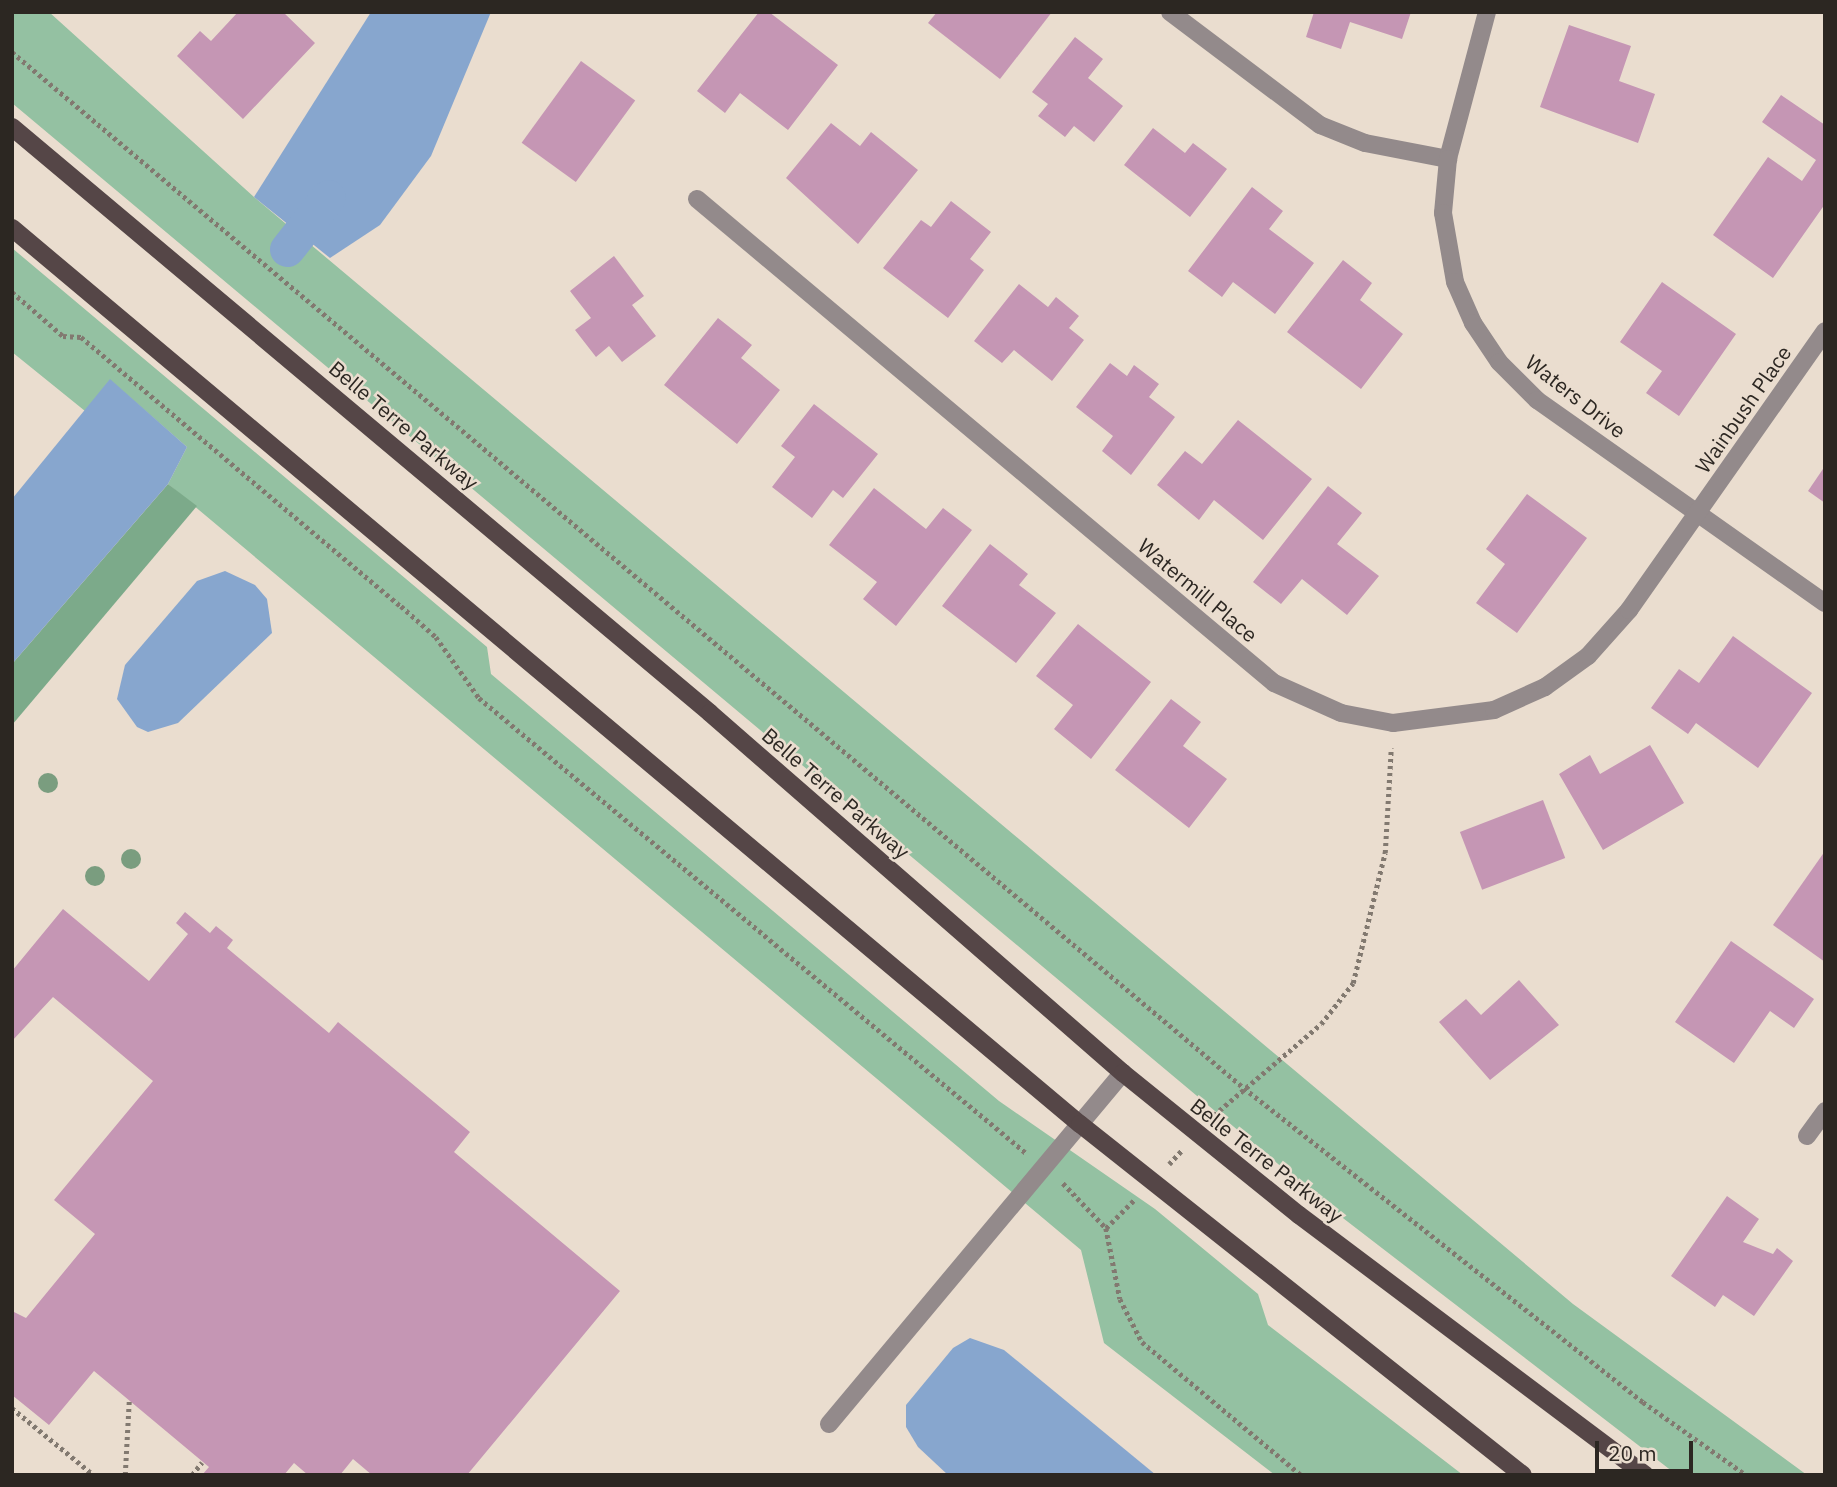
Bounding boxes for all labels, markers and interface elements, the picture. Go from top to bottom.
street label: Wainbush Place [1690,340,1796,478]
street label: Waters Drive [1521,349,1631,443]
street label: Belle Terre Parkway [324,355,484,495]
street label: Watermill Place [1133,533,1263,647]
street label: Belle Terre Parkway [757,722,915,864]
street label: Belle Terre Parkway [1186,1092,1348,1228]
scale bar [1599,1428,1697,1472]
text: 20 m [1608,1439,1657,1467]

